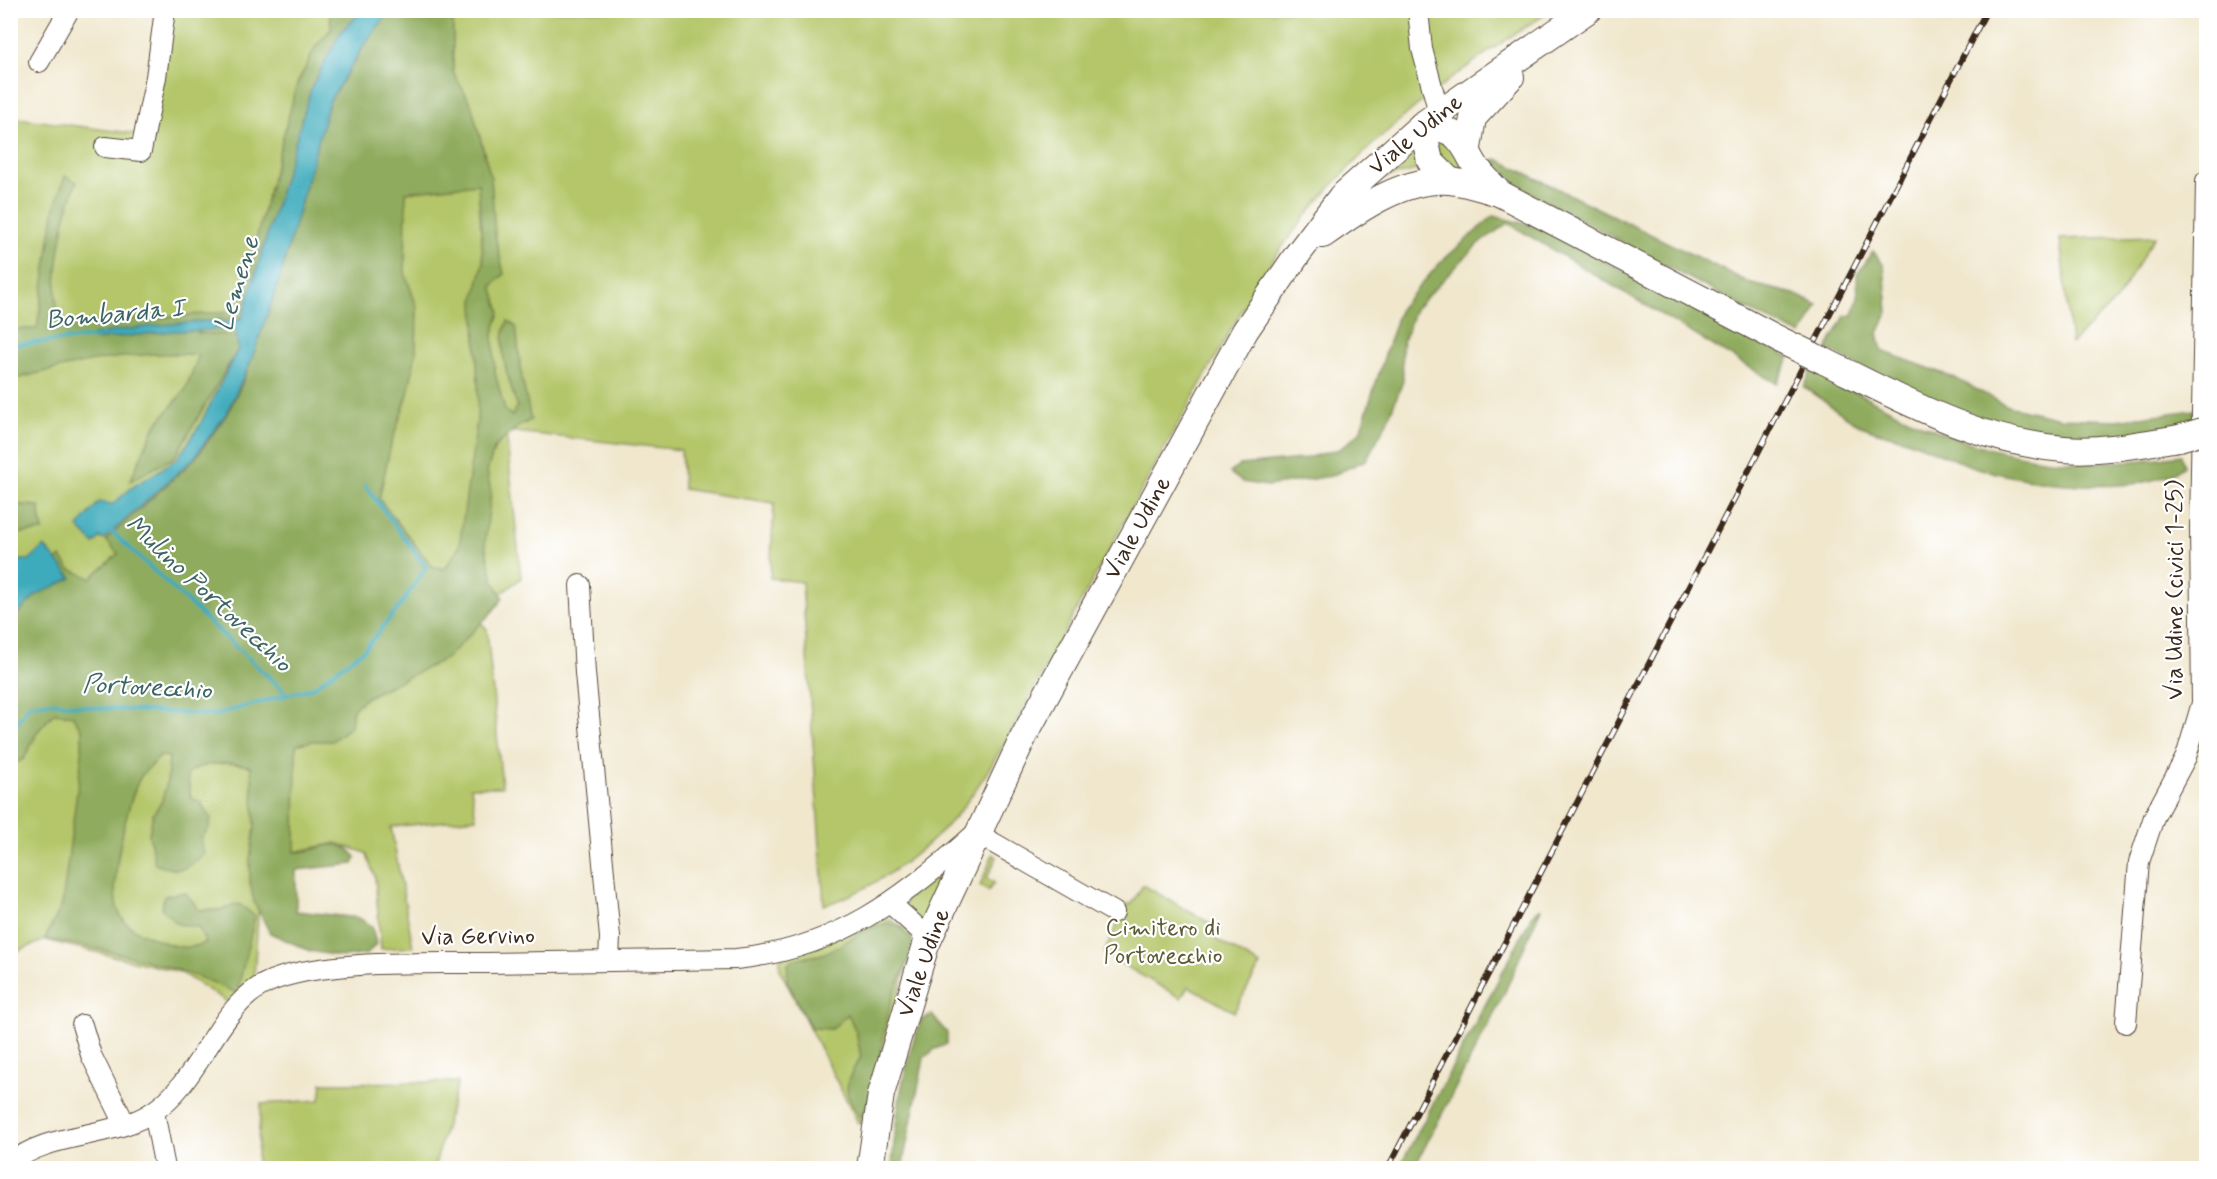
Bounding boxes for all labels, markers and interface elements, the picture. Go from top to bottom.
street label: Viale Udine [1362,87,1470,183]
water label: Lemene [207,231,269,336]
water label: Bombarda I [44,292,189,338]
street label: Viale Udine [1097,471,1179,585]
street label: Via Udine (civici 1-25) [2160,480,2191,700]
water label: Mulino Portovecchio [117,508,300,681]
water label: Portovecchio [82,668,214,708]
street label: Viale Udine [890,904,958,1022]
park label: Cimitero di Portovecchio [1104,913,1223,972]
street label: Via Gervino [421,921,535,953]

